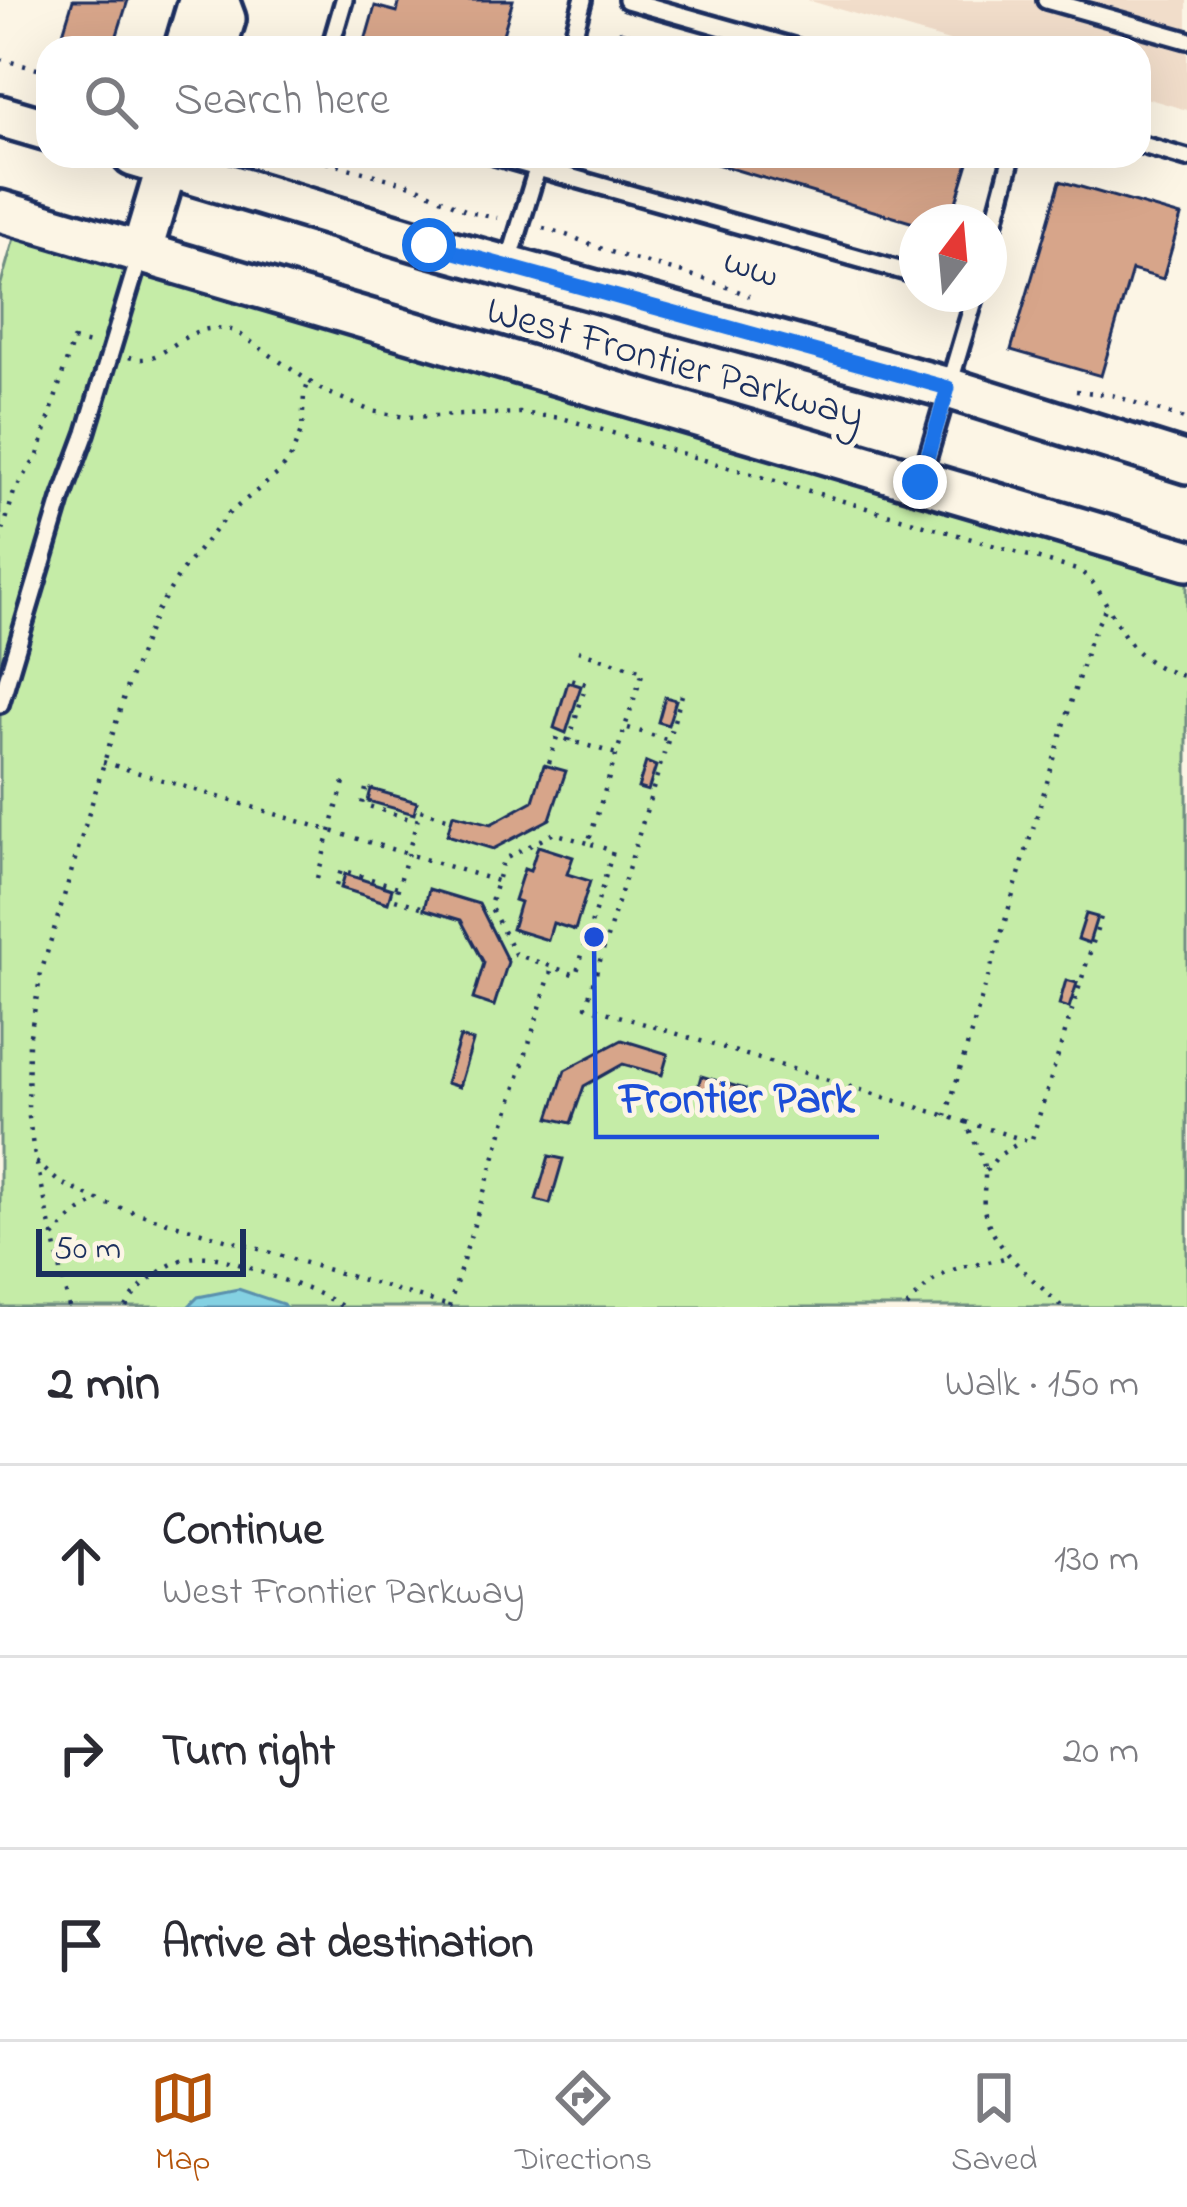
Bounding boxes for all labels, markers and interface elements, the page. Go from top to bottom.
search box [36,36,1151,168]
icon: search [78,69,144,135]
text: Search here [174,69,390,135]
north arrow [899,204,1007,312]
route start [402,218,456,272]
street label: ww [716,230,788,306]
street label: West Frontier Parkway [479,281,871,447]
route end [893,455,947,509]
callout: Frontier Park [596,1056,879,1137]
text: Frontier Park [618,1068,856,1134]
scale bar [36,1223,246,1276]
text: 50 m [54,1226,121,1274]
text: 2 min [48,1348,160,1423]
text: Walk · 150 m [945,1357,1139,1414]
text: Continue [162,1499,323,1565]
icon: ahead [48,1528,114,1594]
text: 130 m [1054,1532,1139,1589]
text: West Frontier Parkway [162,1565,524,1622]
icon: right [48,1720,114,1786]
text: Turn right [162,1720,335,1786]
text: 20 m [1063,1724,1139,1781]
icon: arrive [48,1912,114,1978]
text: Arrive at destination [162,1912,533,1978]
tab: Map [150,2065,216,2185]
tab: Directions [515,2065,652,2185]
tab: Saved [951,2065,1037,2185]

